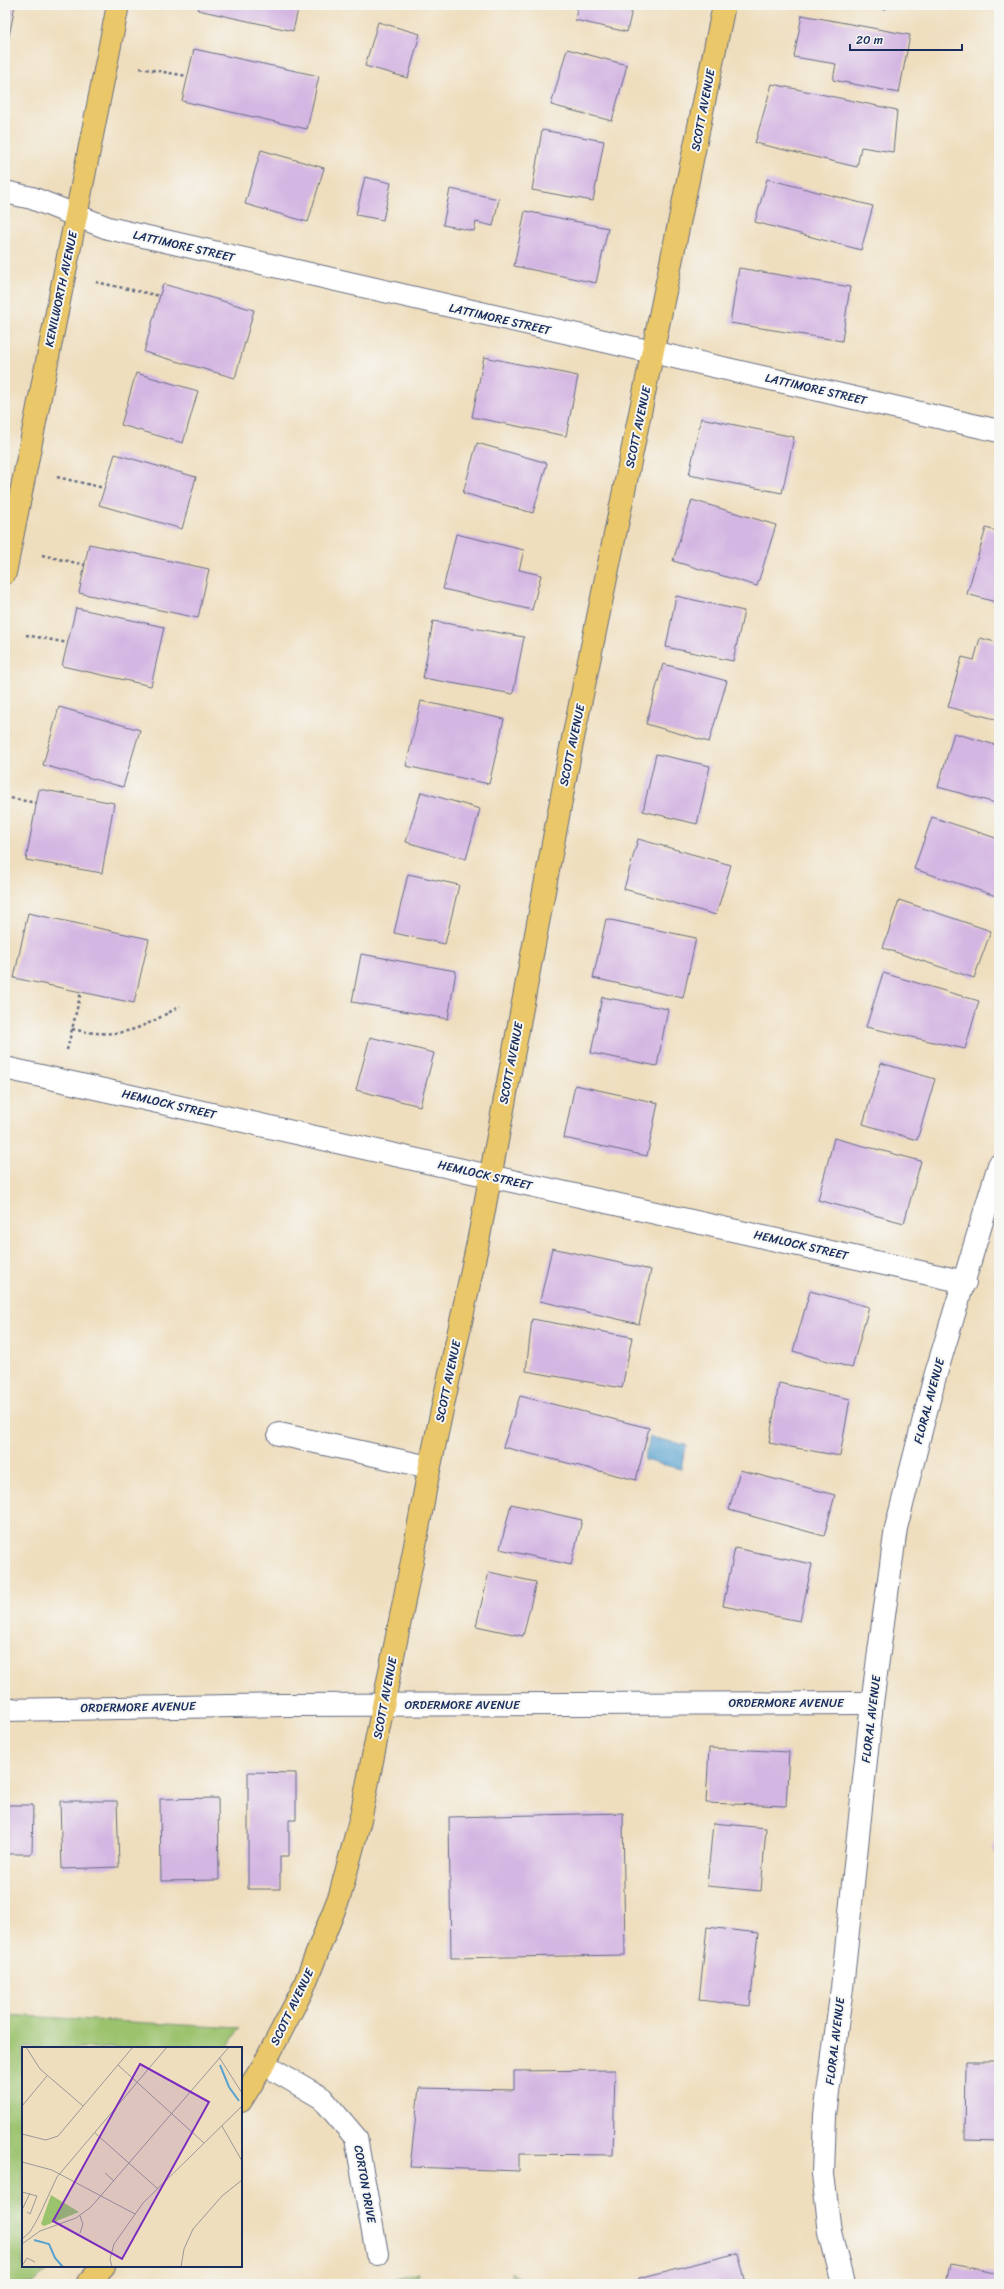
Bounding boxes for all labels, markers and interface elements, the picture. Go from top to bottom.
scale bar [850,26,962,52]
text: 20 m [856,29,883,51]
street label: SCOTT AVENUE [684,66,722,153]
street label: LATTIMORE STREET [131,224,238,269]
street label: KENILWORTH AVENUE [38,228,84,349]
street label: LATTIMORE STREET [447,297,554,342]
street label: LATTIMORE STREET [763,367,870,412]
street label: SCOTT AVENUE [619,383,658,470]
street label: SCOTT AVENUE [553,701,592,788]
street label: SCOTT AVENUE [492,1019,530,1106]
street label: HEMLOCK STREET [120,1082,219,1126]
street label: HEMLOCK STREET [436,1153,535,1197]
street label: HEMLOCK STREET [752,1223,851,1267]
street label: SCOTT AVENUE [429,1337,468,1424]
street label: FLORAL AVENUE [907,1354,951,1446]
street label: SCOTT AVENUE [366,1654,404,1741]
street label: FLORAL AVENUE [855,1673,887,1764]
street label: ORDERMORE AVENUE [728,1692,845,1714]
street label: ORDERMORE AVENUE [404,1694,521,1716]
street label: ORDERMORE AVENUE [80,1695,197,1719]
street label: SCOTT AVENUE [264,1964,321,2049]
street label: FLORAL AVENUE [819,1995,851,2086]
inset map [22,2047,242,2267]
street label: CORTON DRIVE [347,2143,383,2226]

